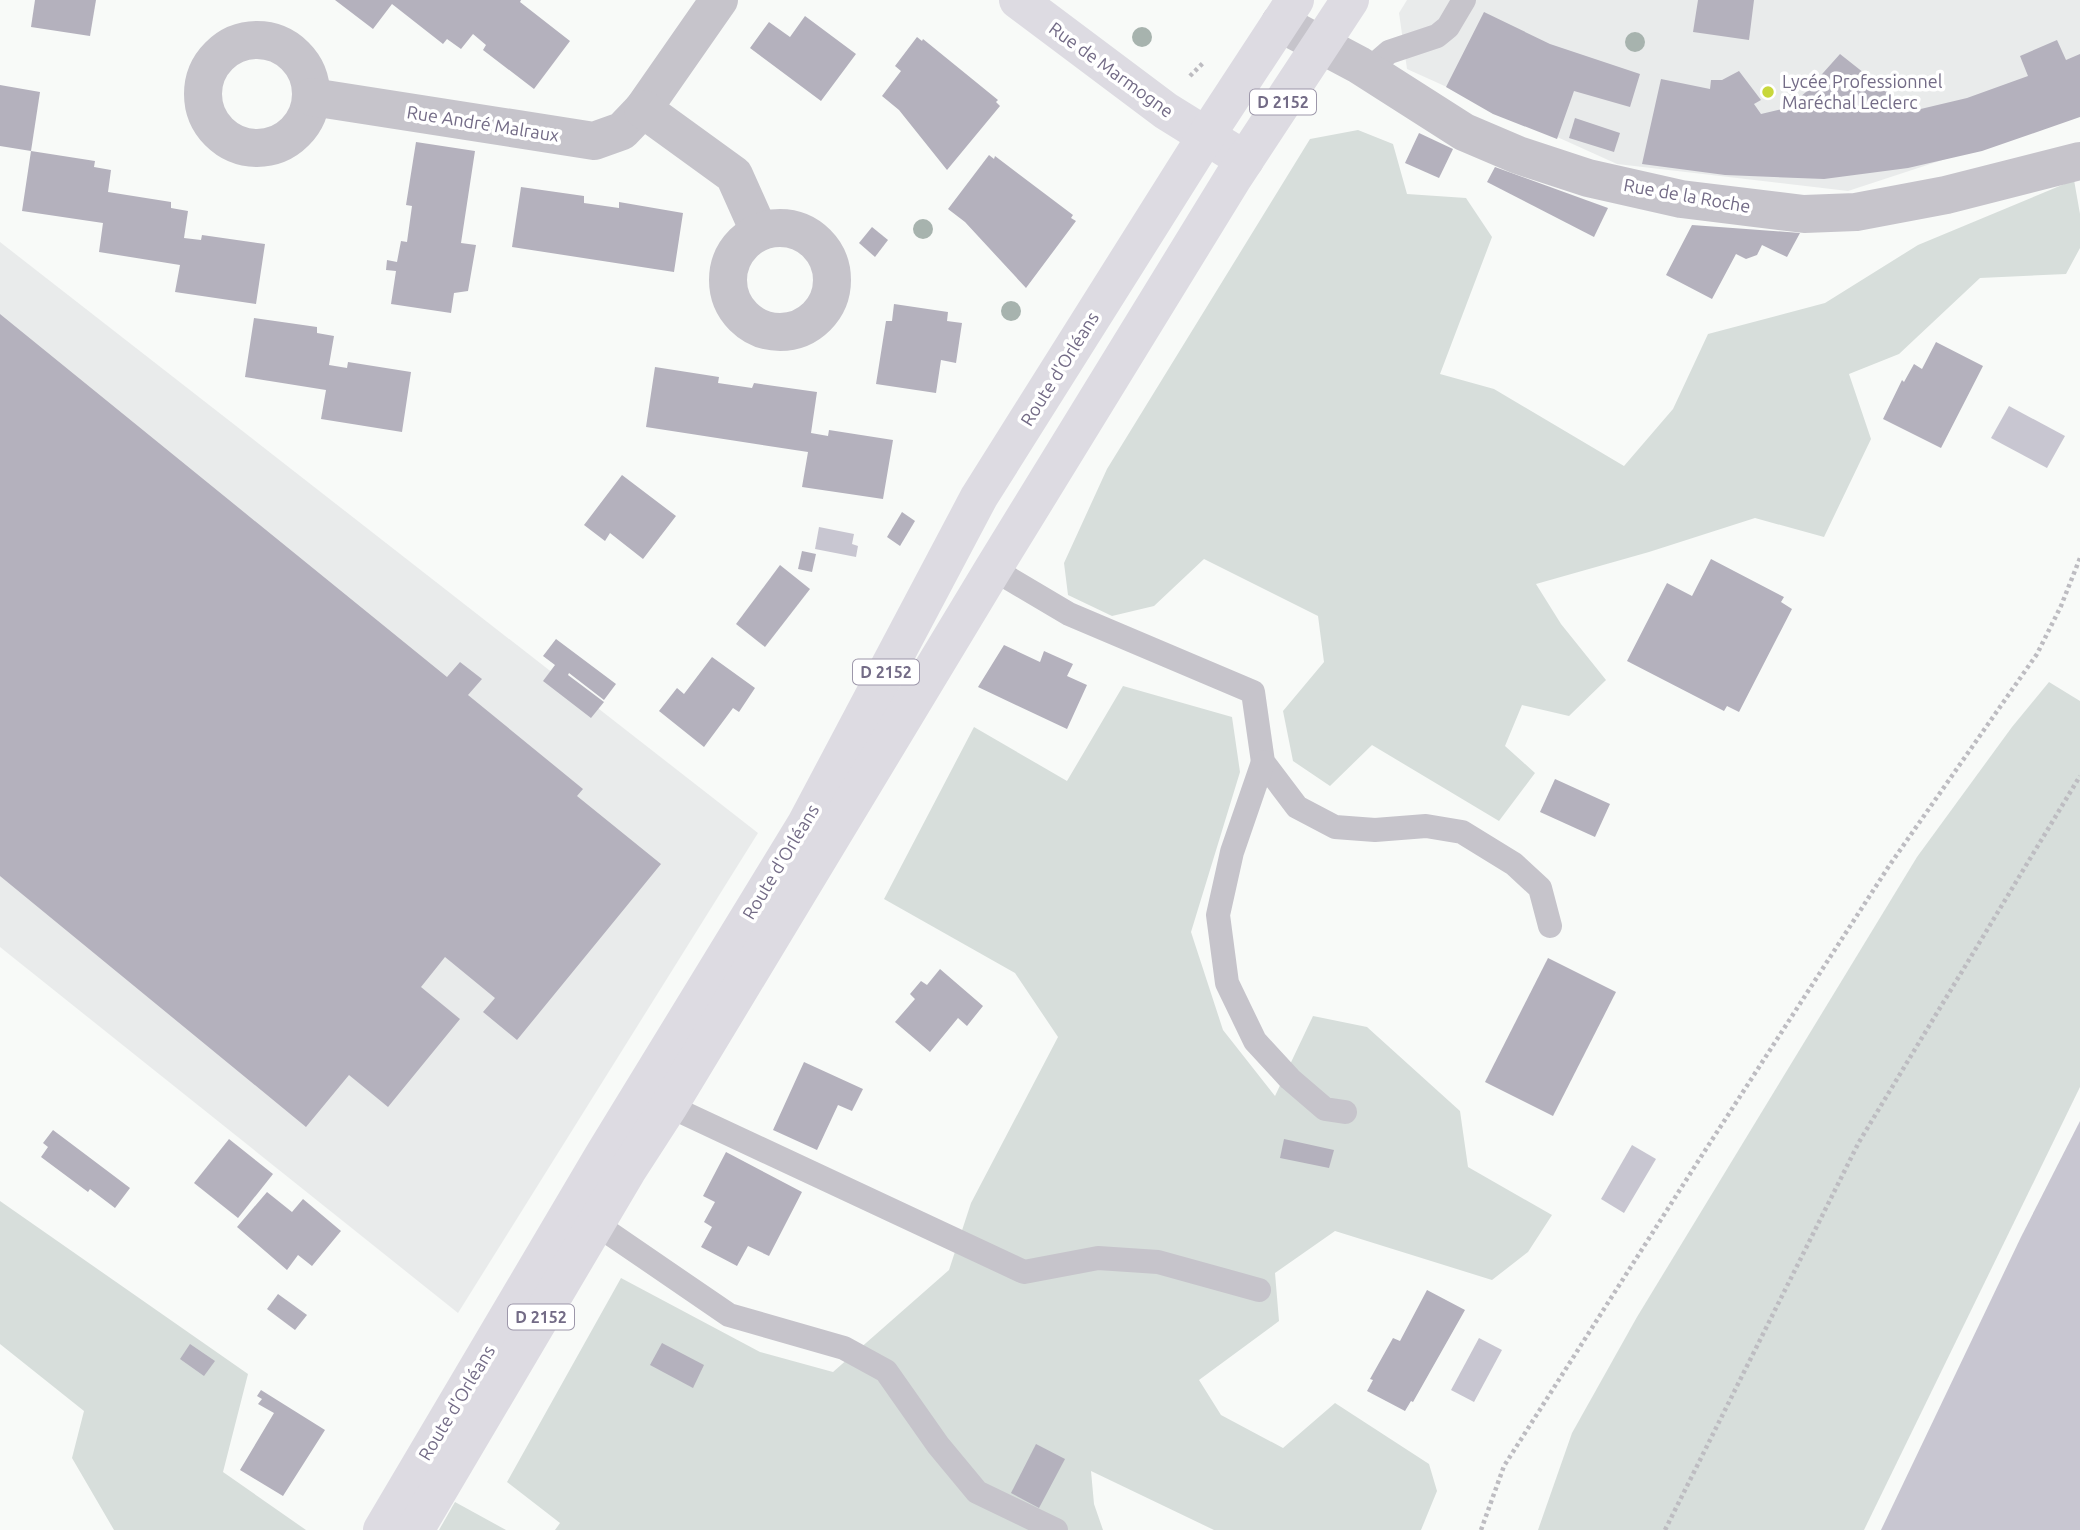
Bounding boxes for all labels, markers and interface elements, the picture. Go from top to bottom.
street label: Rue de Marmogne [1046,17,1178,121]
place label: Lycée Professionnel Maréchal Leclerc [1782,71,1943,112]
marker: Lycée Professionnel Maréchal Leclerc [1760,84,1776,100]
road number: D 2152 [1250,90,1316,114]
street label: Rue André Malraux [406,101,561,145]
street label: Rue de la Roche [1622,174,1752,216]
street label: Route d'Orléans [1016,308,1102,429]
road number: D 2152 [853,660,919,684]
street label: Route d'Orléans [738,800,822,923]
road number: D 2152 [508,1304,574,1330]
street label: Route d'Orléans [414,1341,498,1464]

